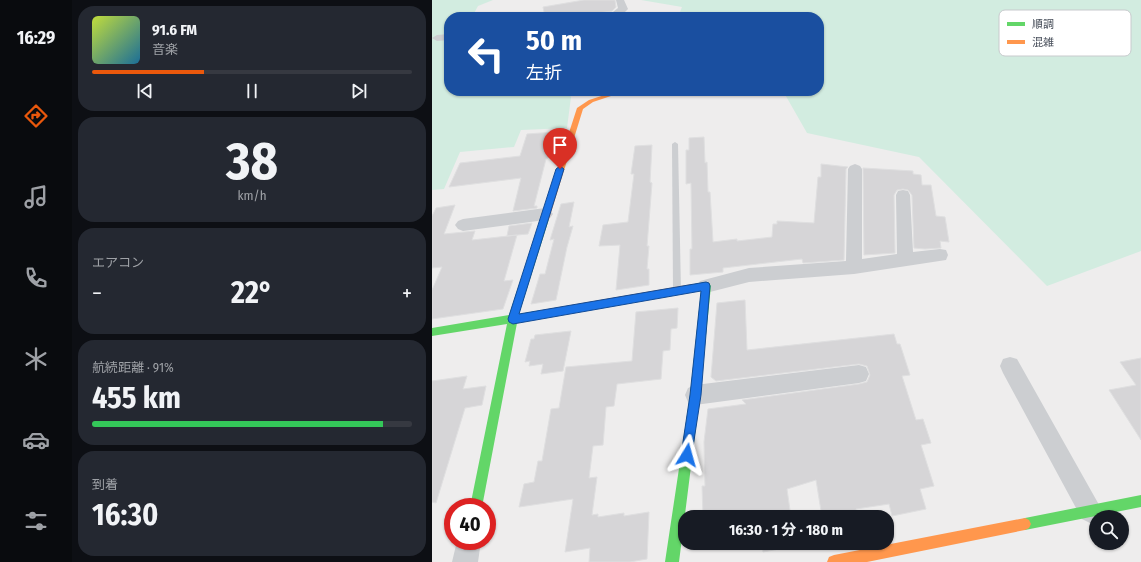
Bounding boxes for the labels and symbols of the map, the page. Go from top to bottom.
legend [999,10,1131,56]
text: 順調 [1032,18,1054,31]
text: 混雑 [1032,36,1054,49]
pin [543,128,577,169]
position arrow [666,434,708,476]
speed limit sign: 40 [444,498,496,550]

